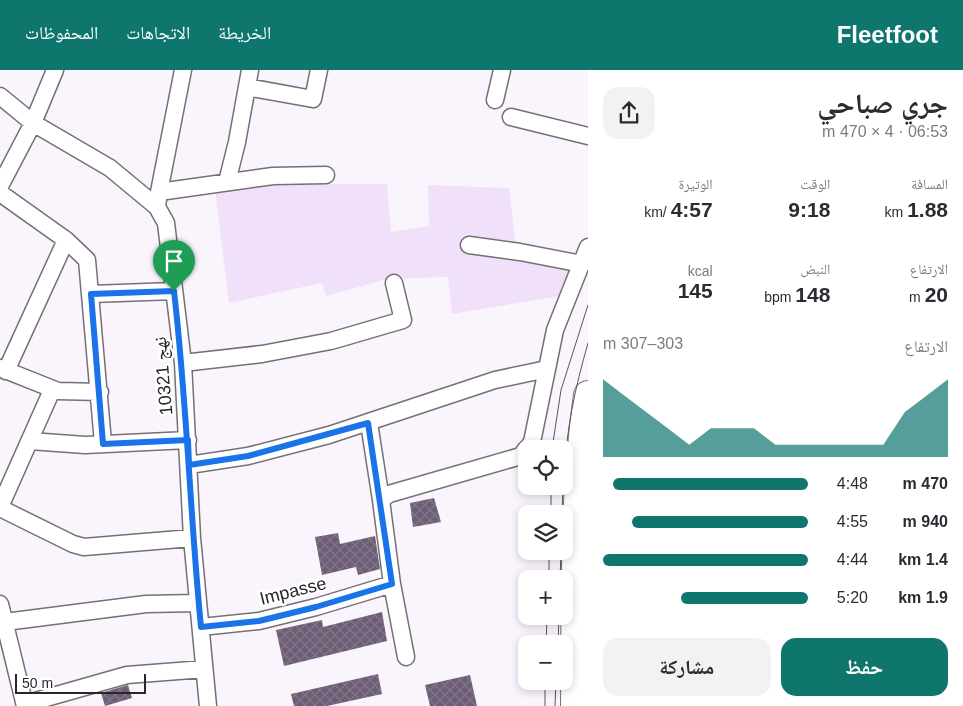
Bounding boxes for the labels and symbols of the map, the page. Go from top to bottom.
pin [153,240,195,291]
street label: نهج 10321 [150,336,178,416]
street label: Impasse [258,573,328,609]
scale bar [15,671,146,694]

